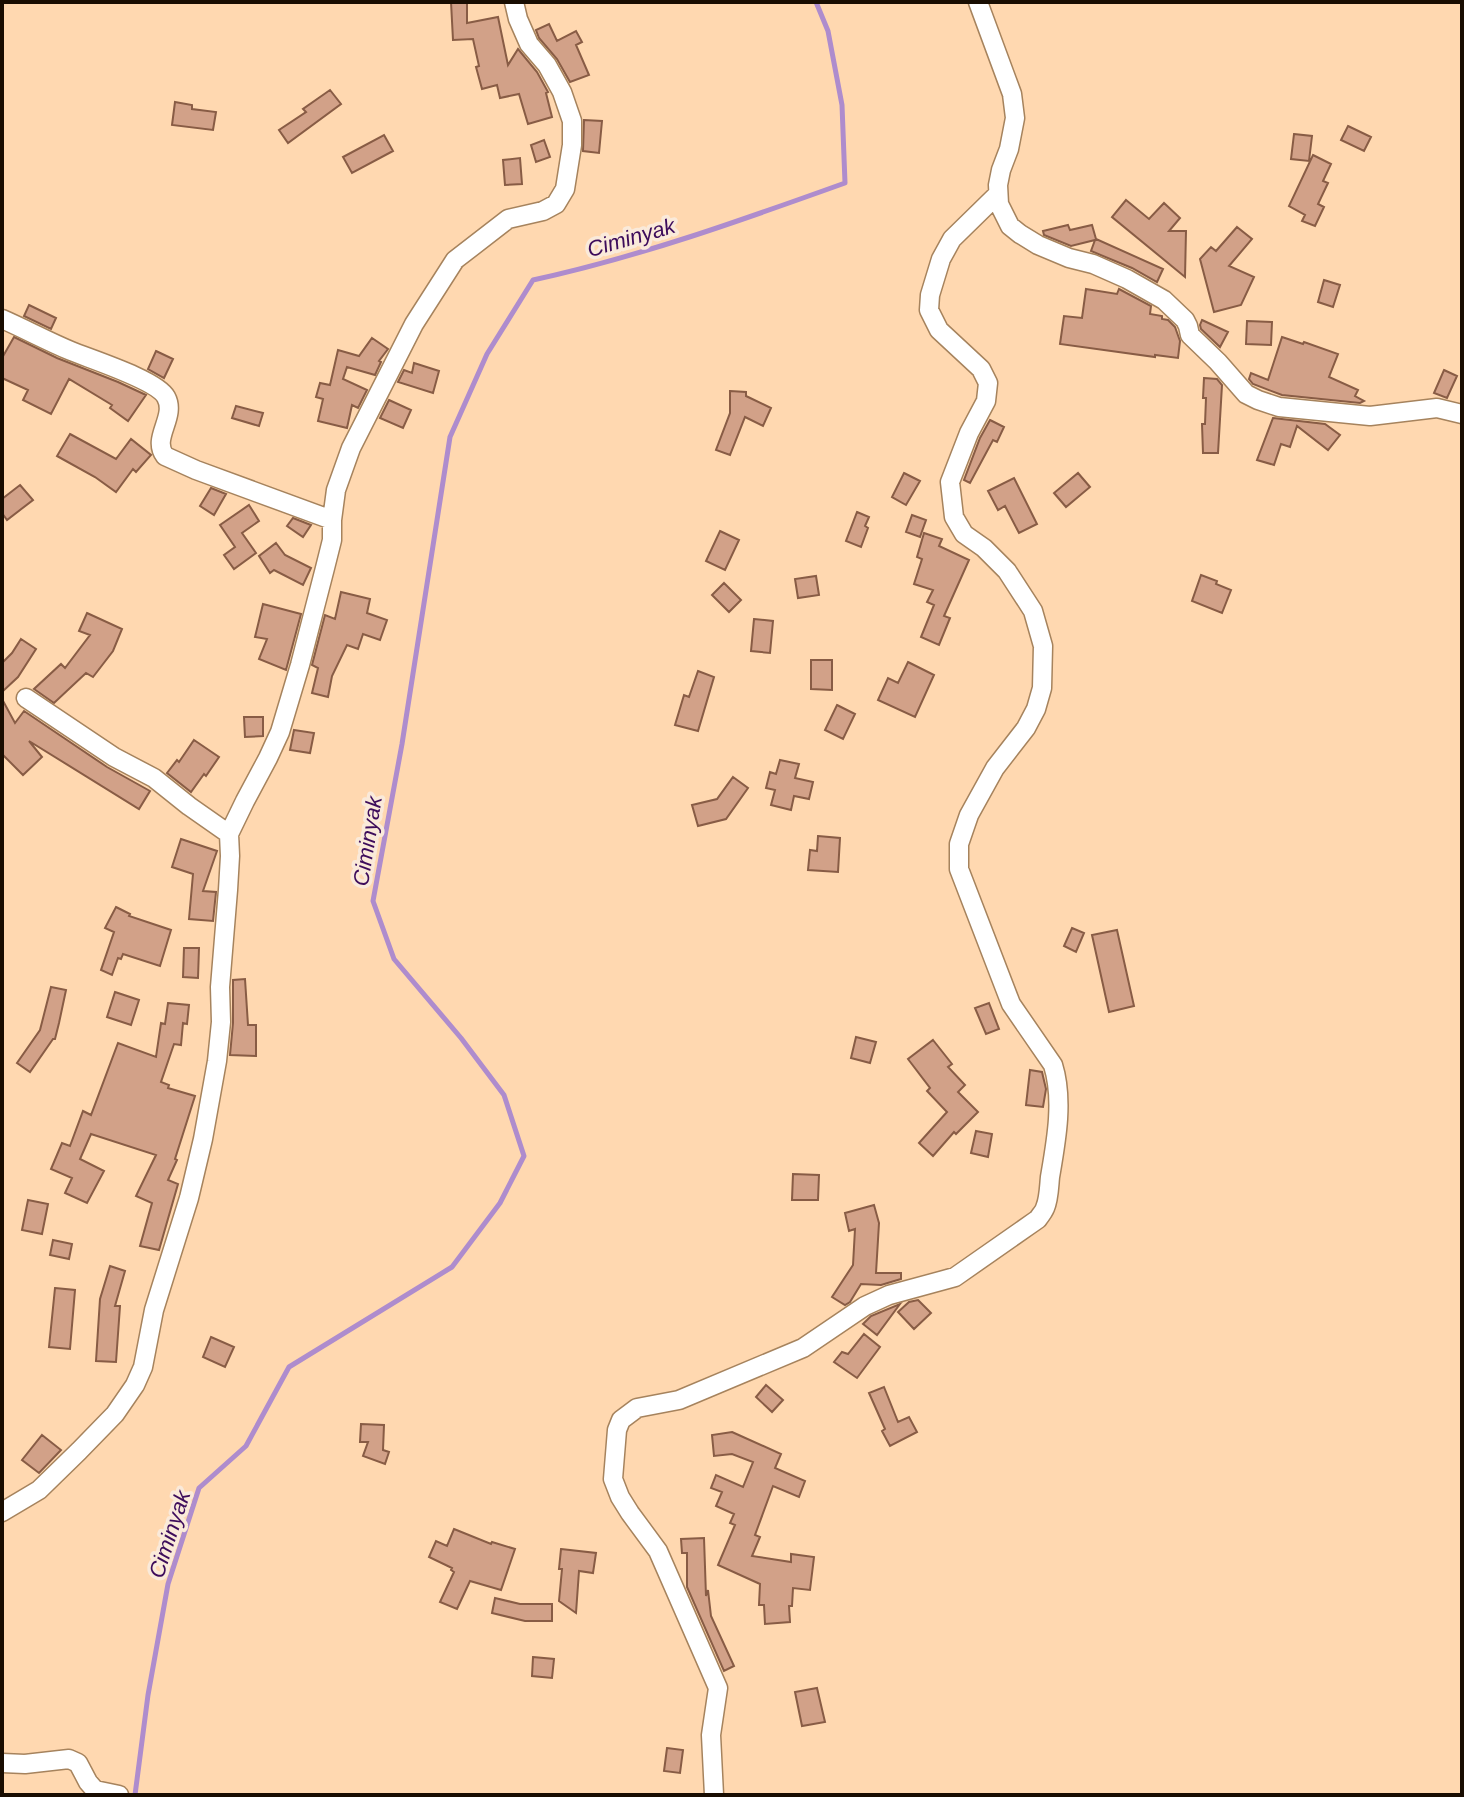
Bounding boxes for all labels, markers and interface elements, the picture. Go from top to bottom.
water label: Ciminyak [584,213,679,262]
water label: Ciminyak [348,793,387,888]
water label: Ciminyak [144,1486,196,1581]

